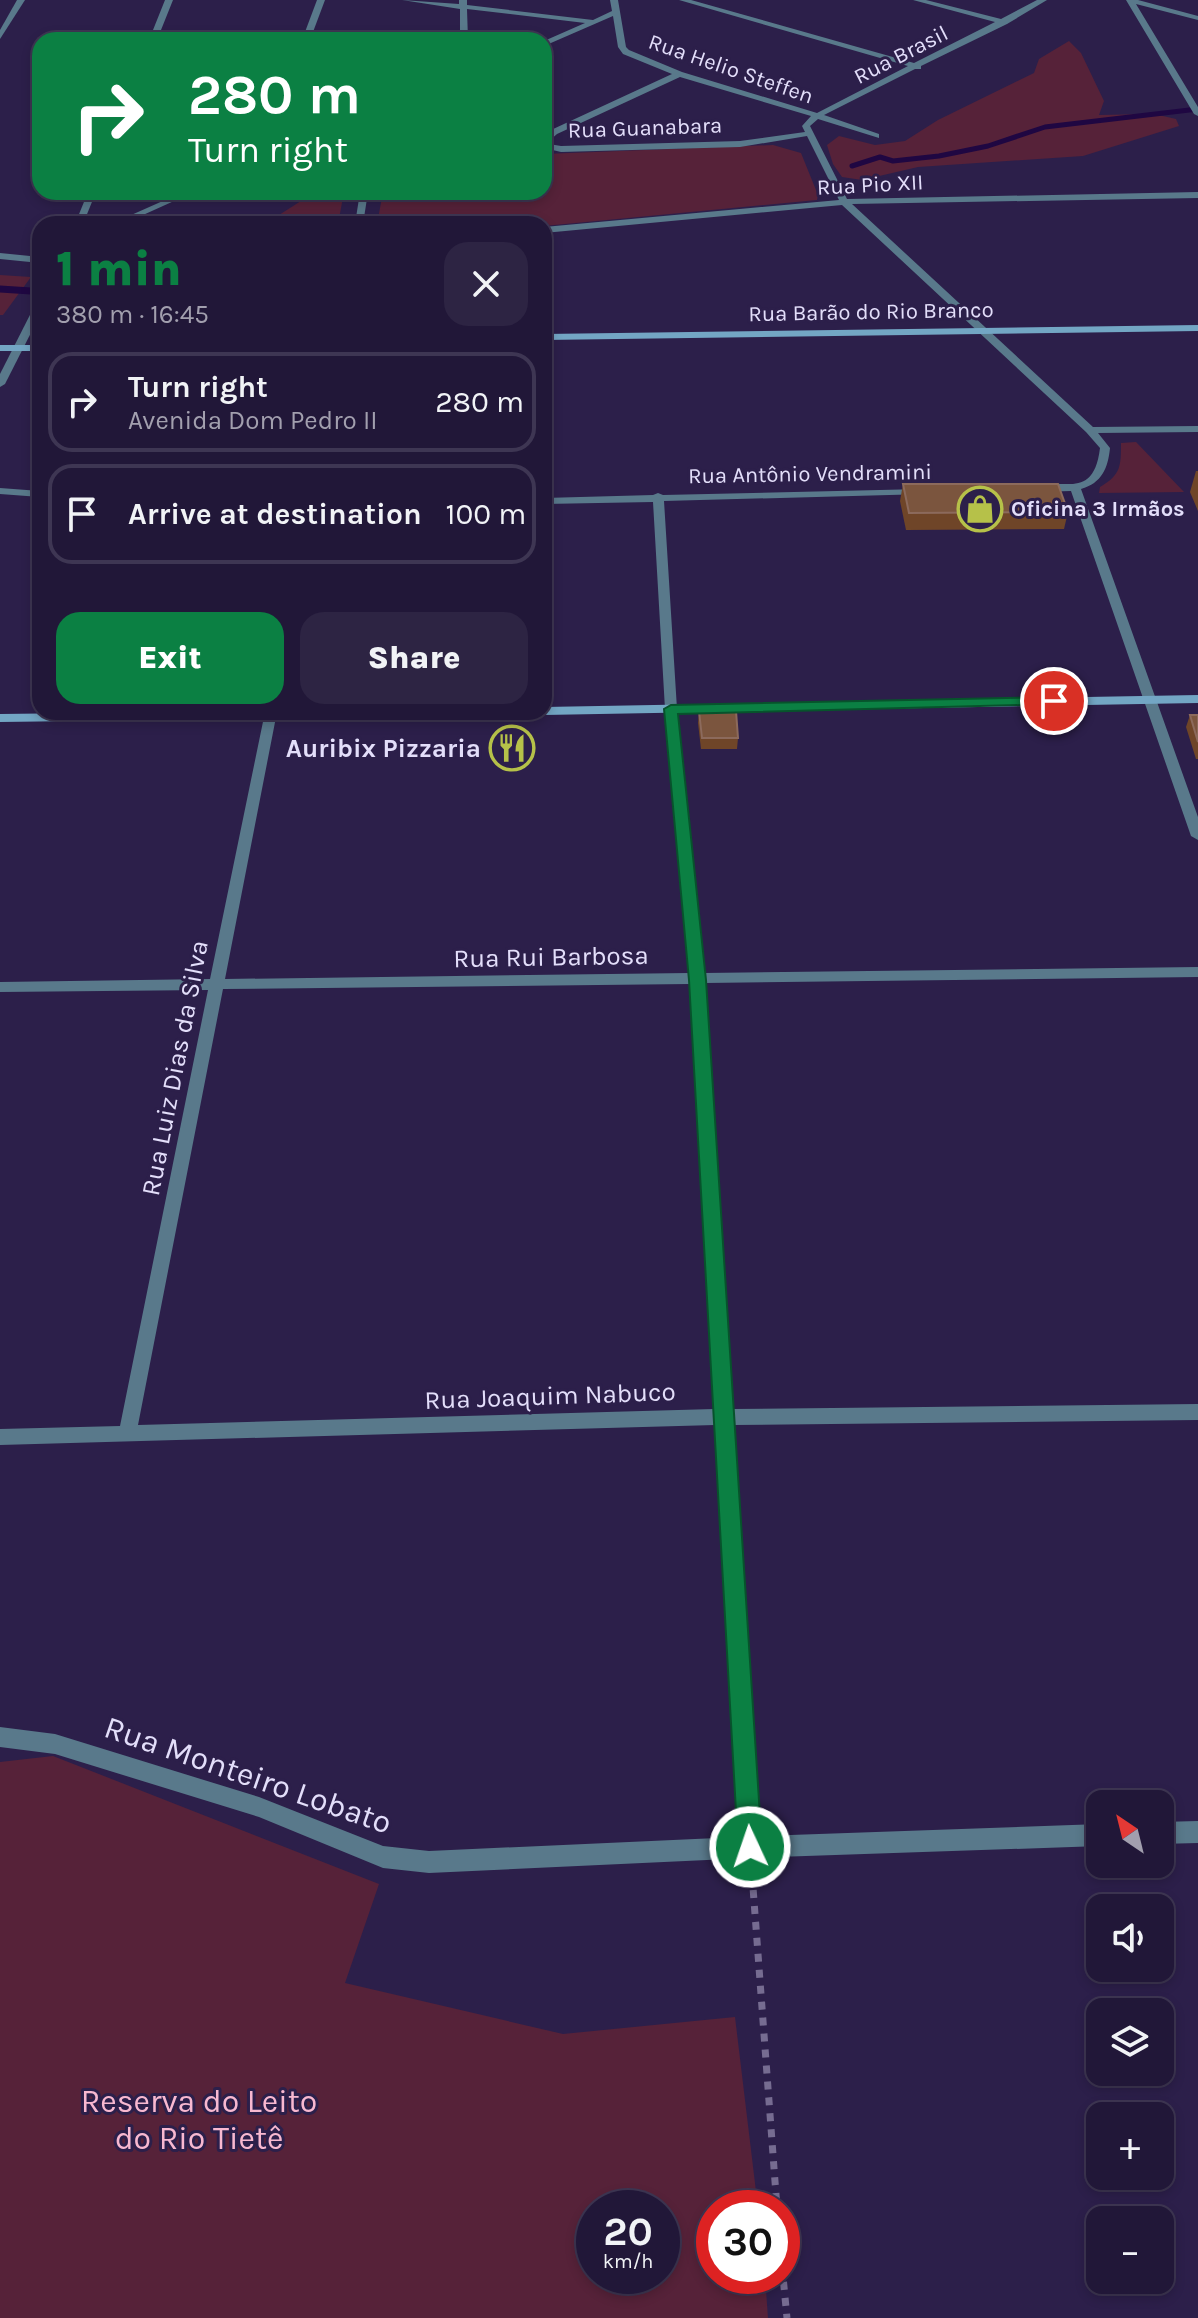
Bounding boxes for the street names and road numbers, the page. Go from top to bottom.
street label: Rua Brasil [850,20,952,90]
street label: Rua Helio Steffen [645,29,817,109]
street label: Rua Guanabara [567,112,723,144]
street label: Rua Pio XII [816,169,924,201]
street label: Rua Barão do Rio Branco [748,297,994,327]
street label: Rua Antônio Vendramini [688,459,932,489]
street label: Rua Luiz Dias da Silva [135,938,215,1198]
street label: Rua Rui Barbosa [453,940,649,974]
street label: Rua Joaquim Nabuco [424,1376,676,1416]
street label: Rua Monteiro Lobato [100,1708,396,1842]

